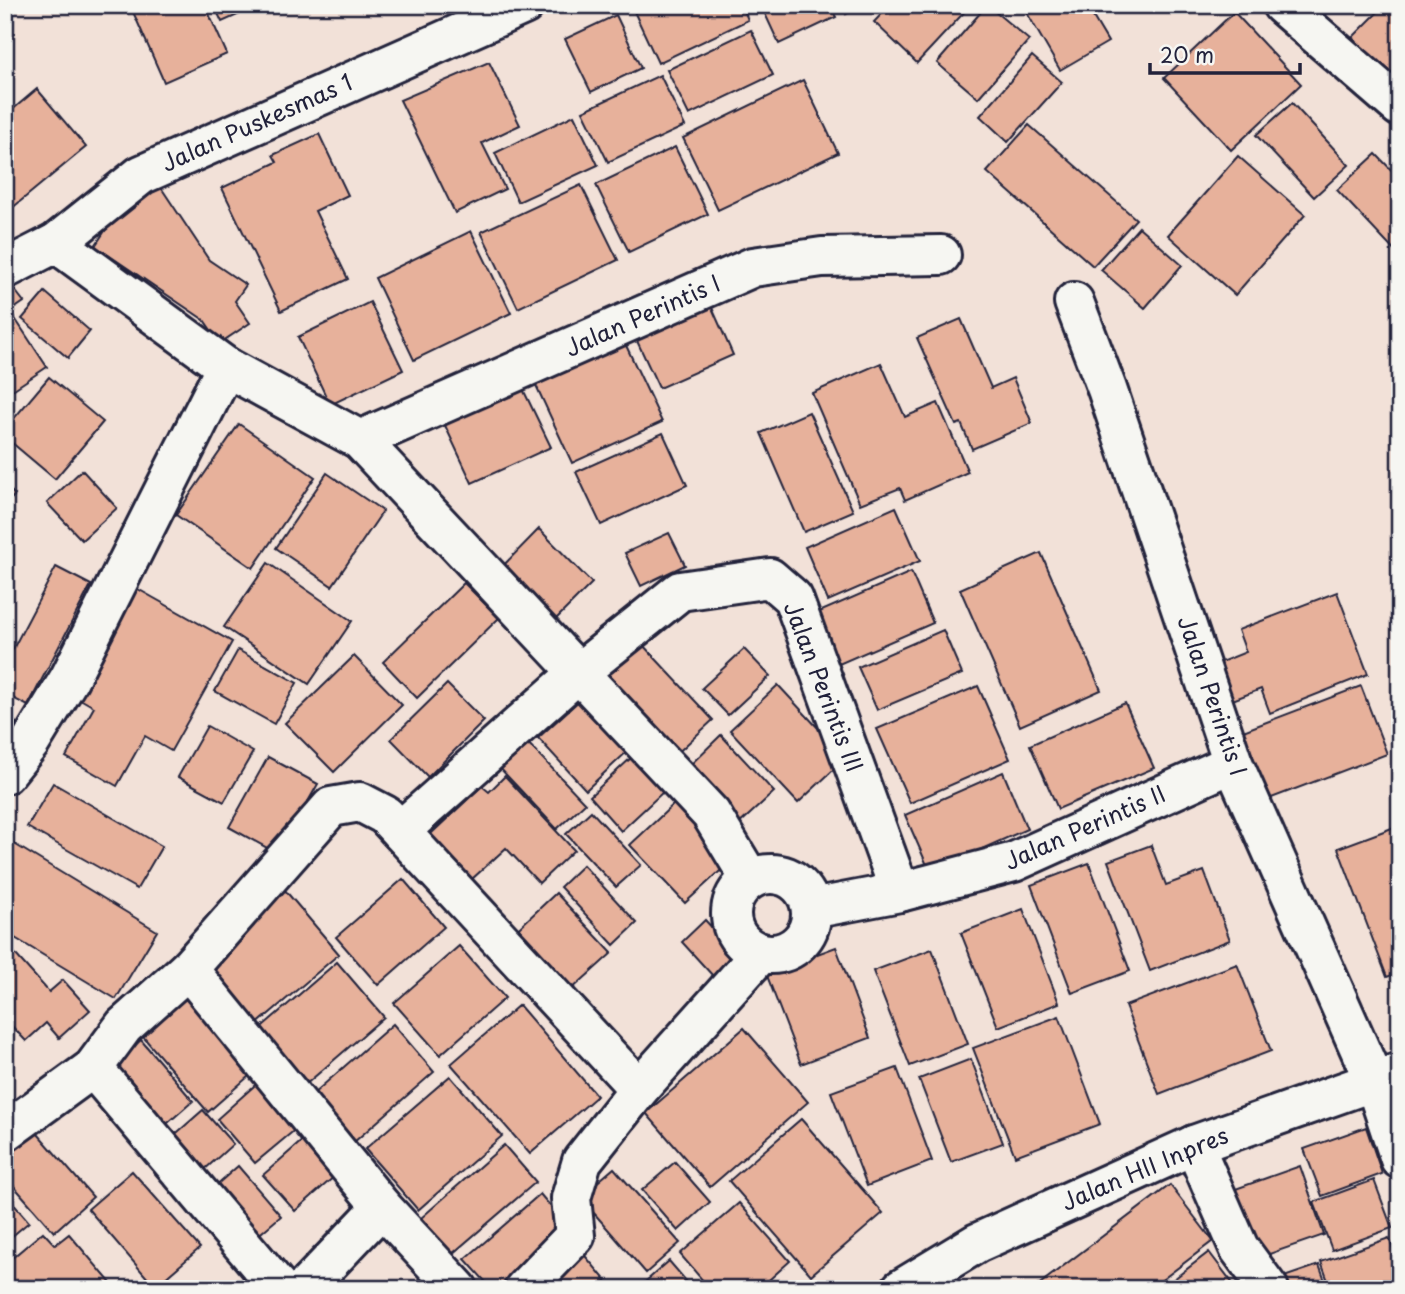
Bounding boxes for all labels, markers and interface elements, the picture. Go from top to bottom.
scale bar [1150,32,1300,76]
text: 20 m [1160,38,1214,70]
street label: Jalan Puskesmas 1 [155,64,357,179]
street label: Jalan Perintis I [559,265,726,365]
street label: Jalan Perintis III [776,596,873,777]
street label: Jalan Perintis I [1170,611,1257,780]
street label: Jalan Perintis II [998,775,1171,878]
street label: Jalan HII Inpres [1056,1117,1233,1219]

